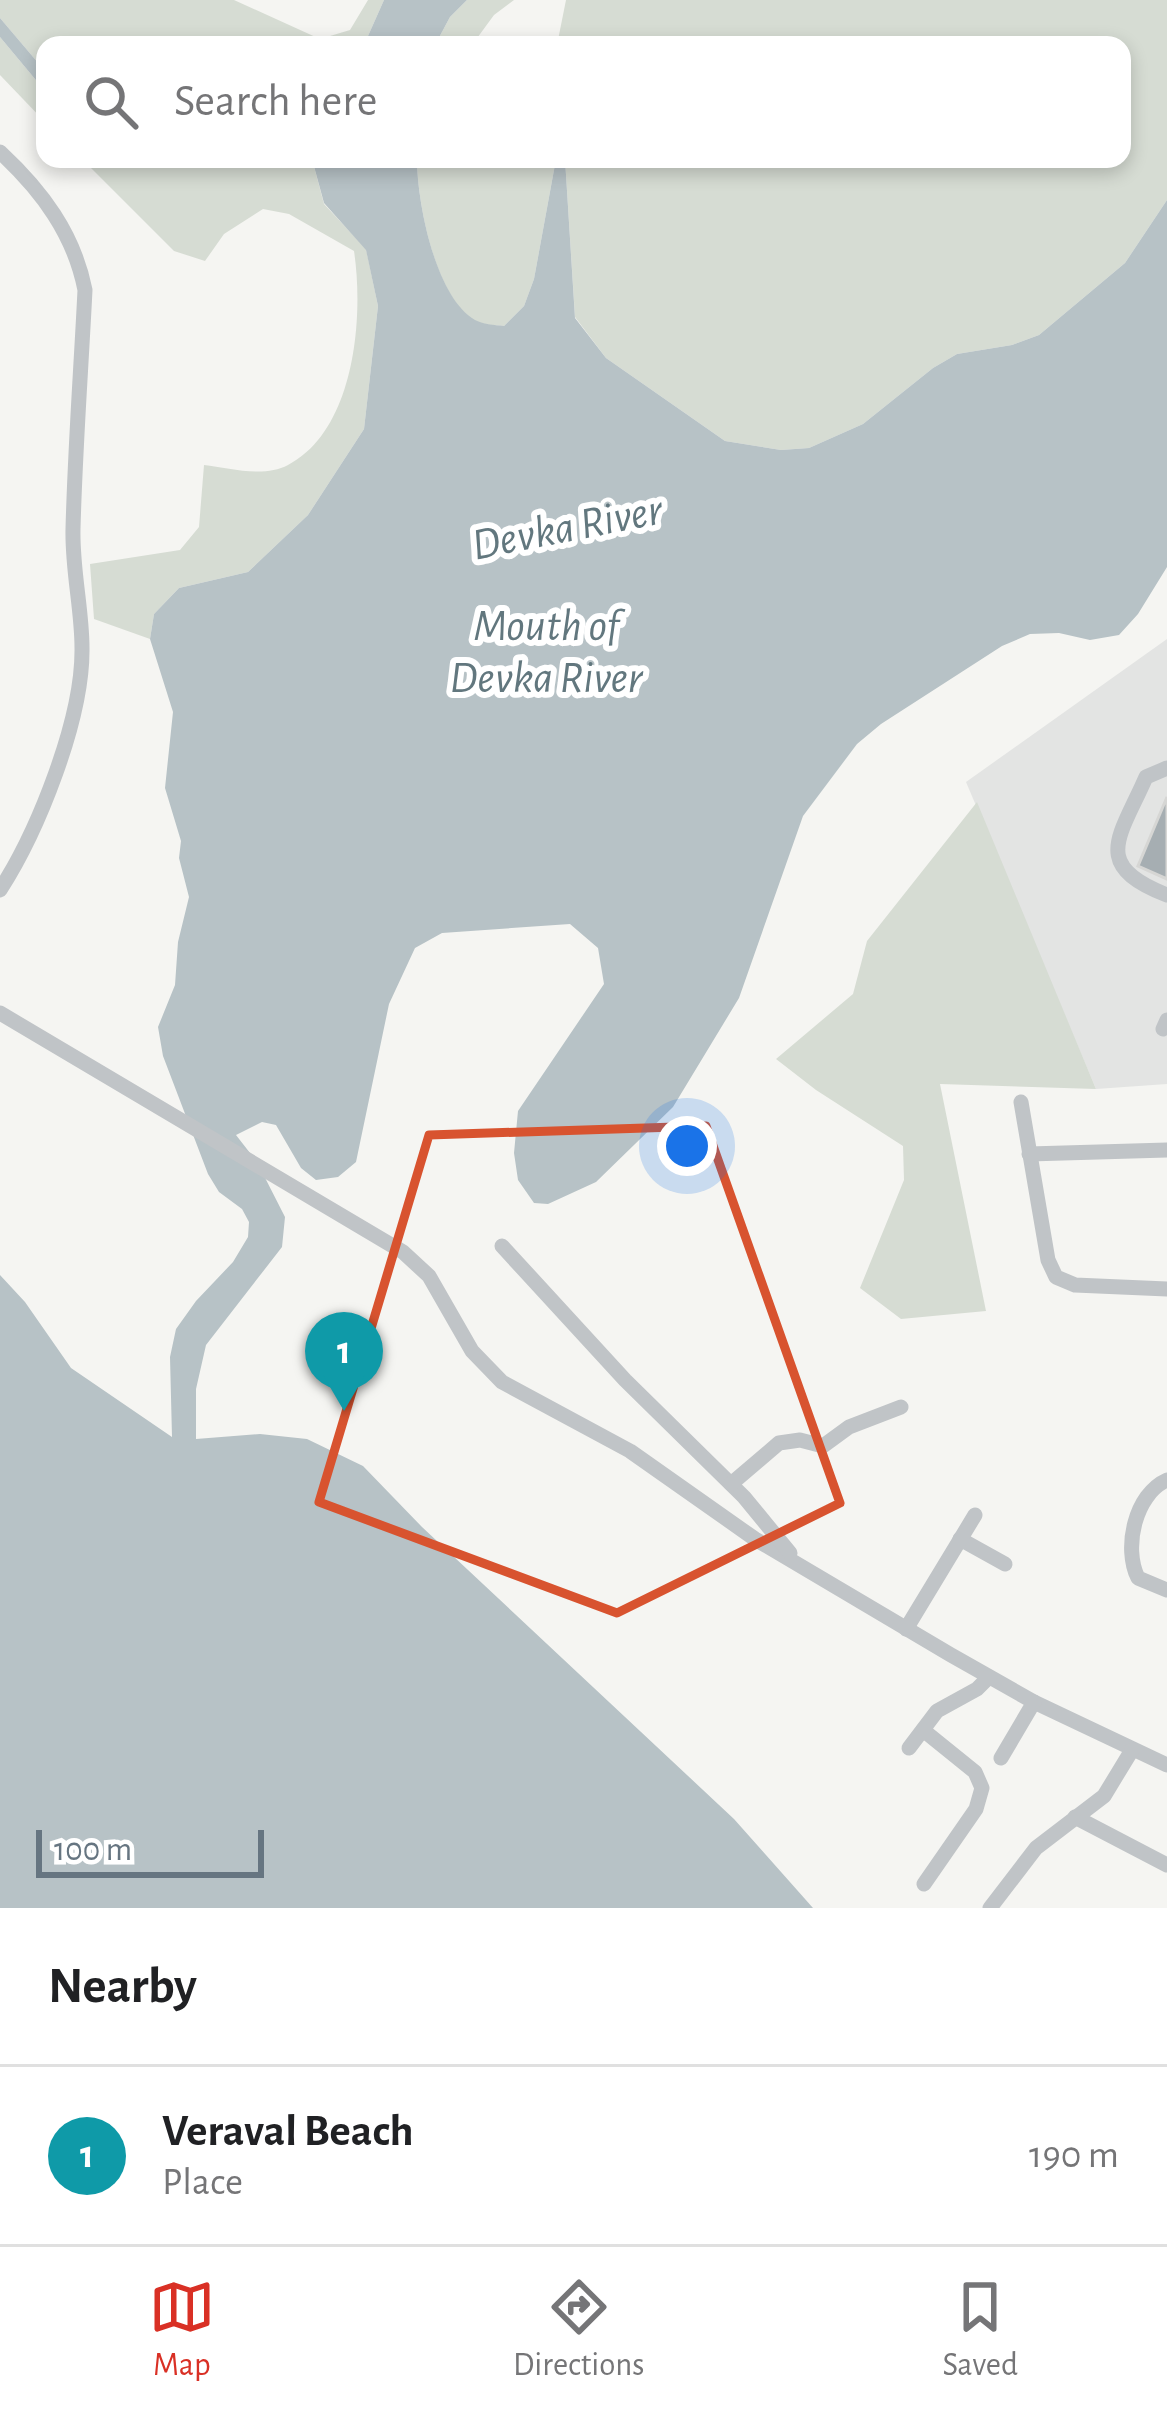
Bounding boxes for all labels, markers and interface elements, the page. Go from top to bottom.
search box [36,36,1131,168]
icon: search [78,69,144,135]
text: Search here [174,79,377,124]
water label: Devka River [468,487,667,568]
water label: Mouth of Devka River [450,604,644,701]
your location [657,1116,717,1176]
pin: 1 [305,1312,383,1411]
scale bar [36,1824,264,1877]
text: 100 m [54,1834,132,1867]
text: Nearby [48,1961,197,2012]
text: Veraval Beach [162,2109,414,2154]
text: 1 [80,2136,94,2175]
text: 190 m [1029,2136,1119,2175]
text: Place [162,2163,243,2202]
tab: Map [149,2274,215,2386]
tab: Directions [513,2274,644,2386]
tab: Saved [942,2274,1018,2386]

